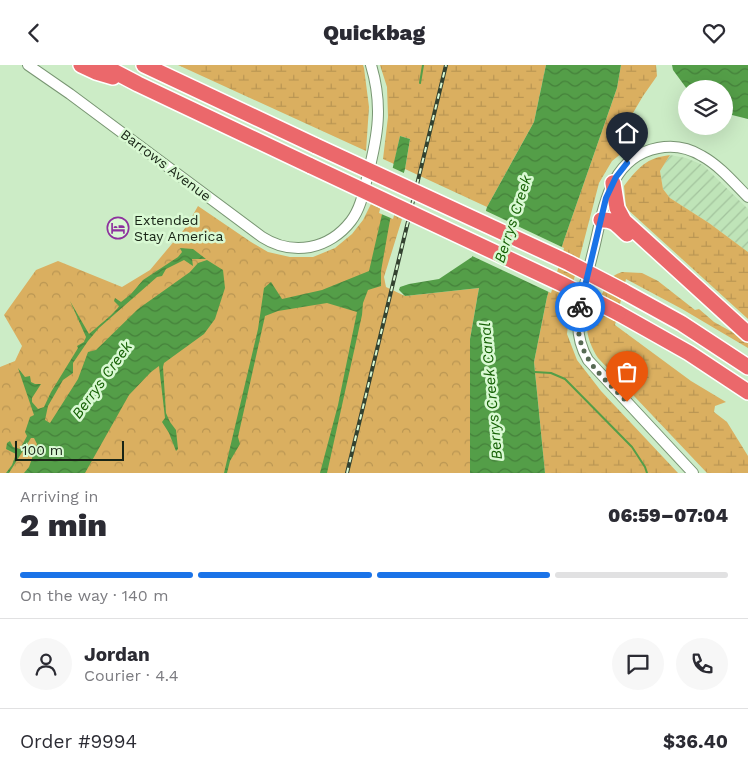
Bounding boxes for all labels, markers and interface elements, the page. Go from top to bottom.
icon: back [20,19,48,47]
icon: heart [700,19,728,47]
text: Quickbag [323,20,425,45]
map controls [678,80,733,135]
button: layers [678,80,733,135]
pin [606,112,648,163]
icon: home [613,119,641,147]
street label: Barrows Avenue [118,126,214,204]
water label: Berrys Creek [490,172,536,265]
place label: Extended Stay America [134,212,223,244]
hotel icon: Extended Stay America [106,216,130,240]
courier [555,282,605,332]
icon: bike [566,293,594,321]
water label: Berrys Creek Canal [476,321,506,460]
water label: Berrys Creek [68,337,137,422]
pin [606,351,648,402]
icon: bag [613,358,641,386]
scale bar [15,438,124,461]
text: 100 m [22,442,63,458]
text: Arriving in [20,487,98,506]
text: 06:59–07:04 [608,504,728,527]
text: 2 min [20,506,107,544]
text: On the way · 140 m [20,586,168,605]
button: person [20,638,72,690]
button: chat [612,638,664,690]
button: phone [676,638,728,690]
text: Jordan [84,643,150,666]
text: Courier · 4.4 [84,666,179,685]
text: Order #9994 [20,730,137,753]
text: $36.40 [663,730,728,753]

